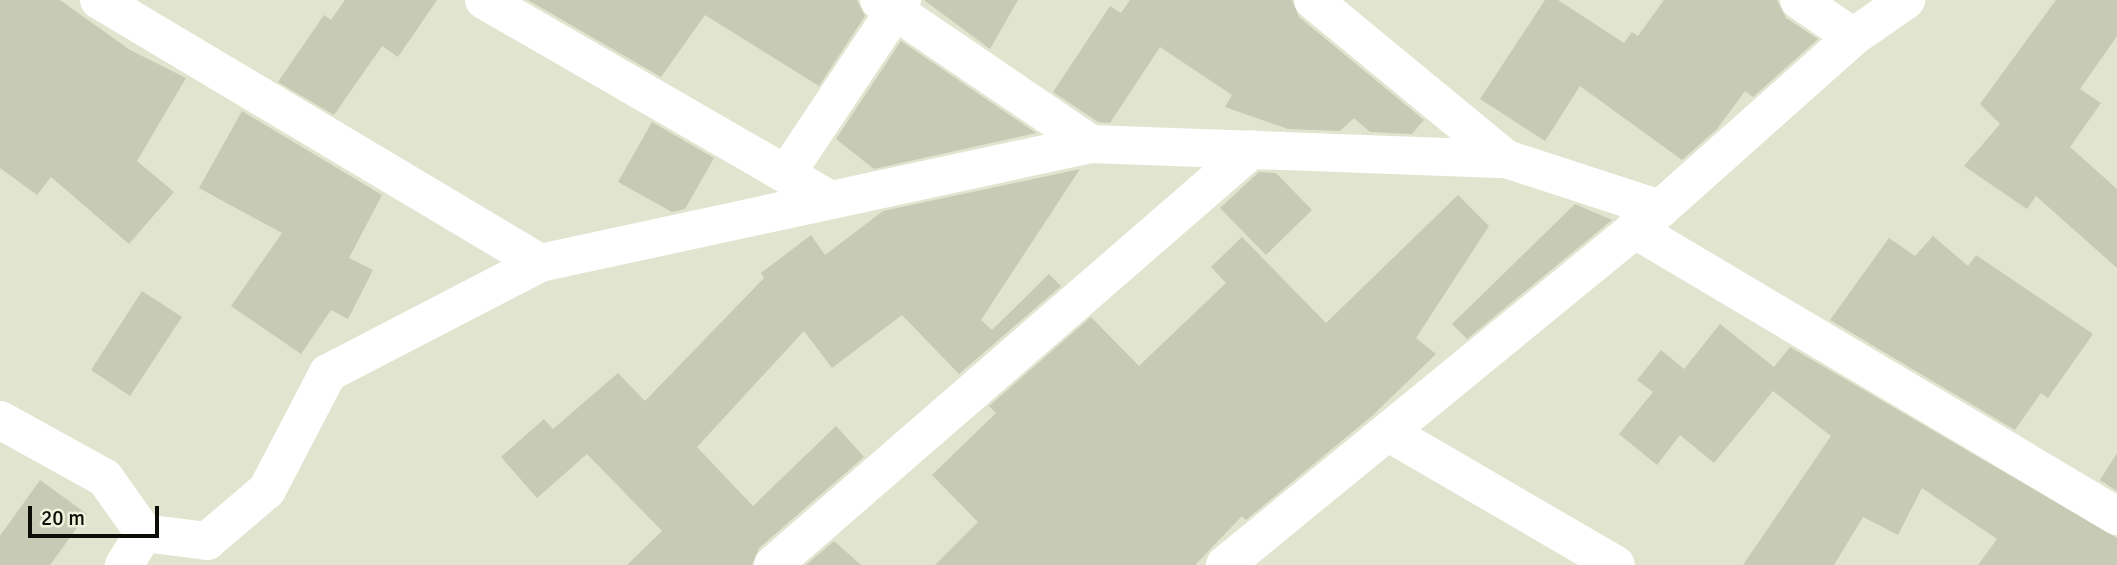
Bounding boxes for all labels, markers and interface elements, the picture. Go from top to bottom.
scale bar [32,491,163,536]
text: 20 m [41,505,85,531]

